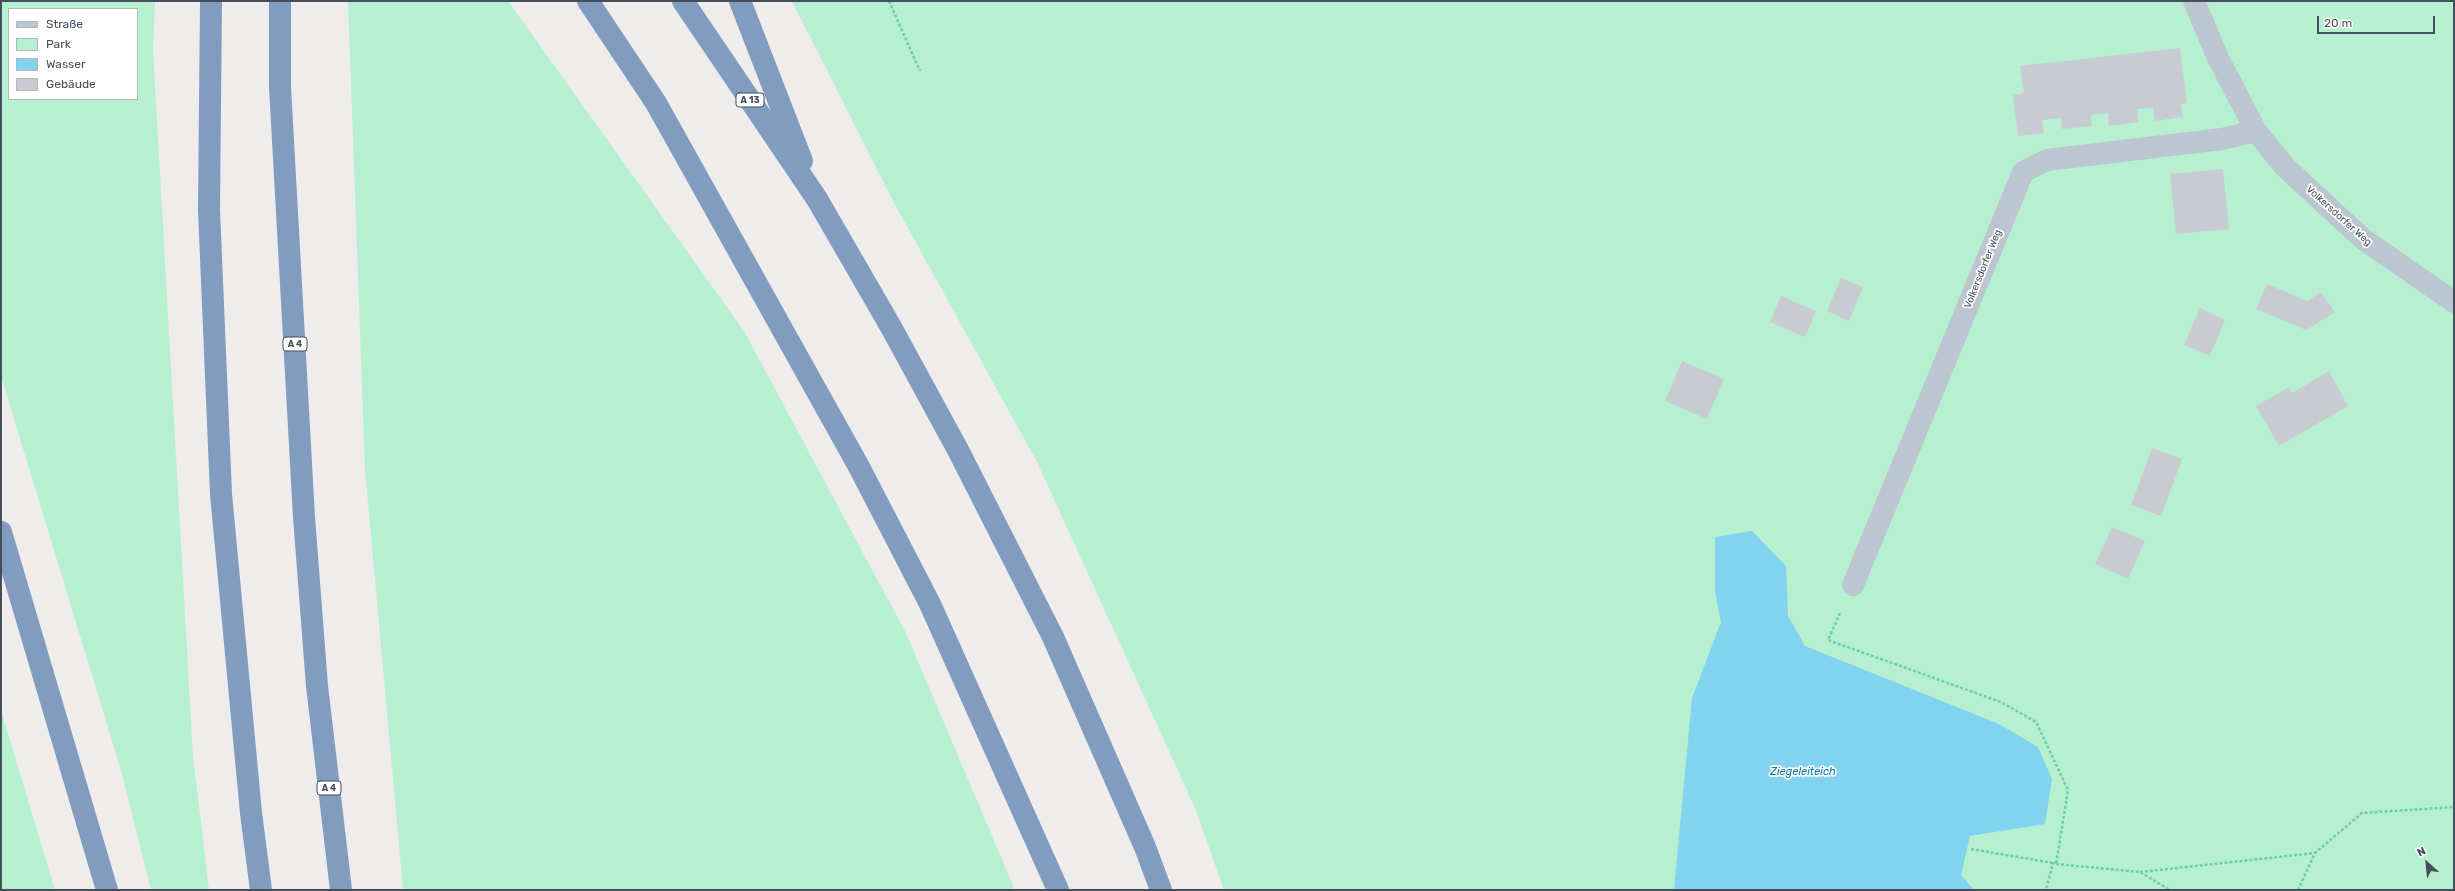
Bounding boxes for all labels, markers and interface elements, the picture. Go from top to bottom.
legend [8,8,138,100]
scale bar [2319,8,2437,34]
text: 20 m [2324,16,2352,30]
text: Straße [46,17,83,31]
text: Park [46,37,71,51]
text: Wasser [46,57,86,71]
text: Gebäude [46,77,96,91]
road number: A 13 [736,93,764,107]
street label: Volkersdorfer Weg [2304,183,2374,249]
street label: Volkersdorfer Weg [1962,228,2004,310]
road number: A 4 [283,337,307,351]
water label: Ziegeleiteich [1770,765,1836,779]
road number: A 4 [317,781,341,795]
north arrow [2407,843,2447,883]
text: N [2415,844,2428,859]

